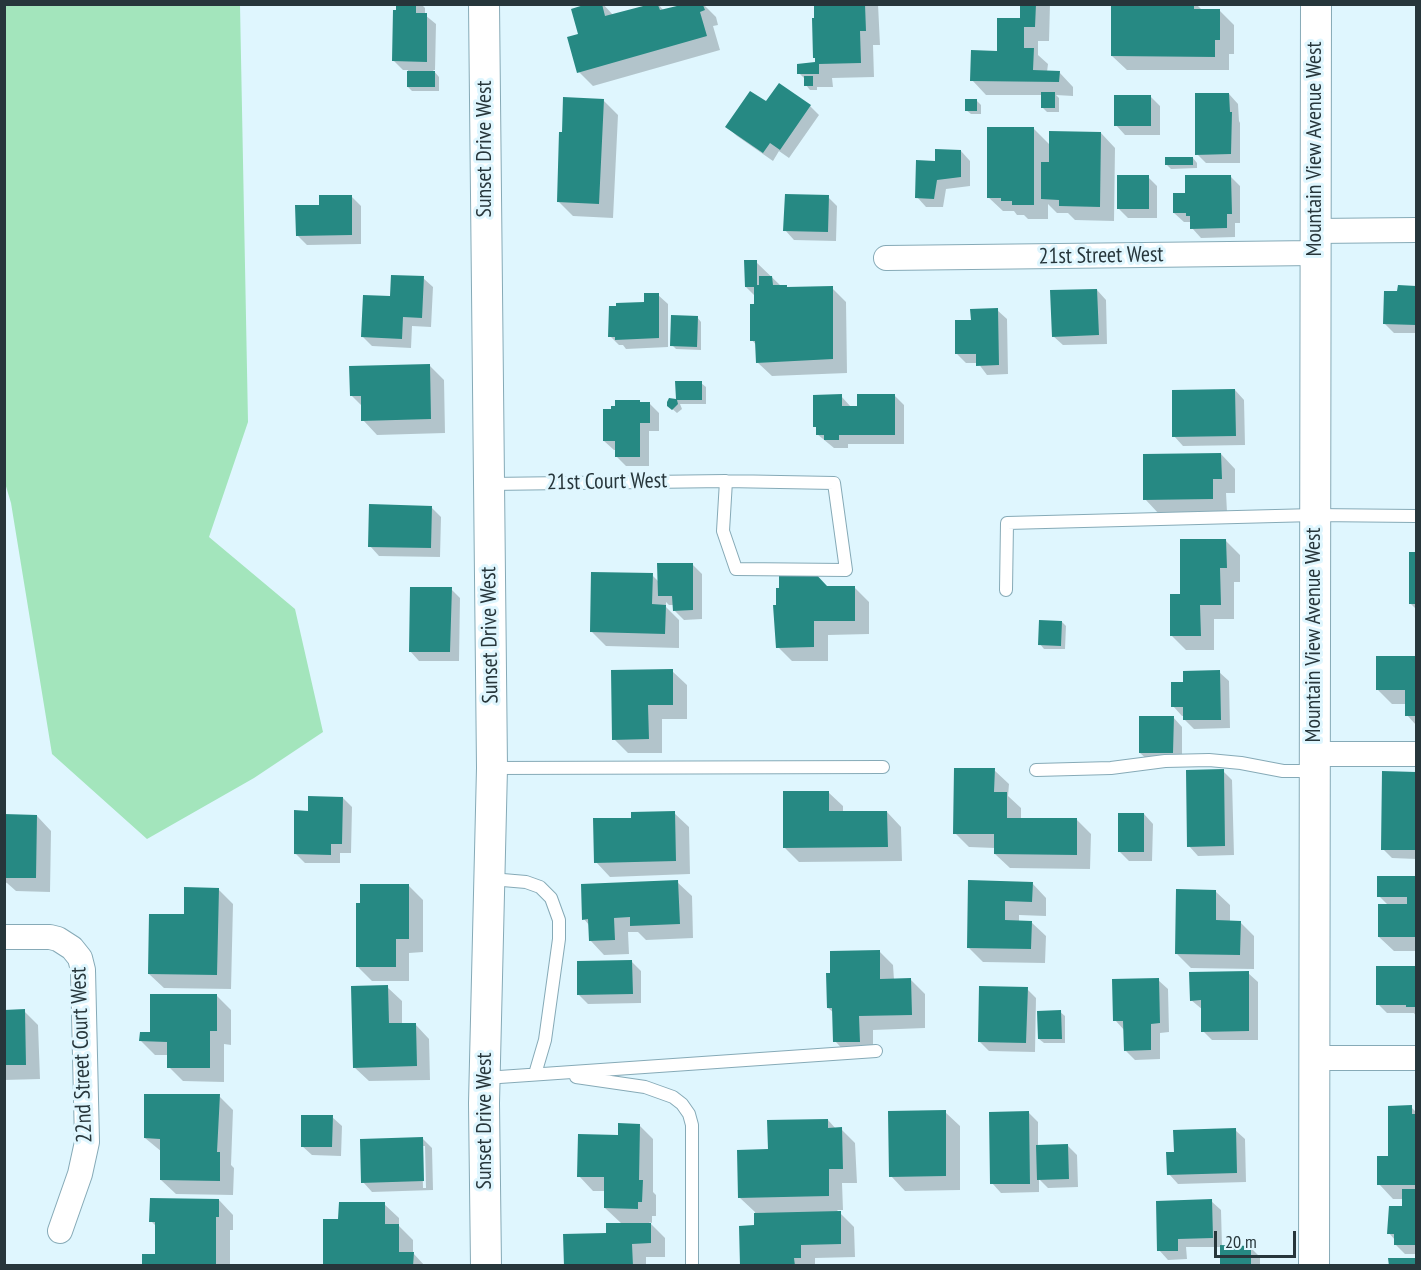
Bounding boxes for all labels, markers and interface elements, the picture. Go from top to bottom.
street label: Mountain View Avenue West [1302,41,1328,257]
street label: Sunset Drive West [472,80,498,218]
street label: 21st Street West [1038,242,1164,270]
street label: 21st Court West [547,468,667,496]
street label: Mountain View Avenue West [1301,527,1327,743]
street label: Sunset Drive West [476,566,504,704]
street label: 22nd Street Court West [66,966,98,1144]
street label: Sunset Drive West [472,1052,498,1190]
scale bar [1217,1219,1300,1257]
text: 20 m [1225,1230,1257,1253]

